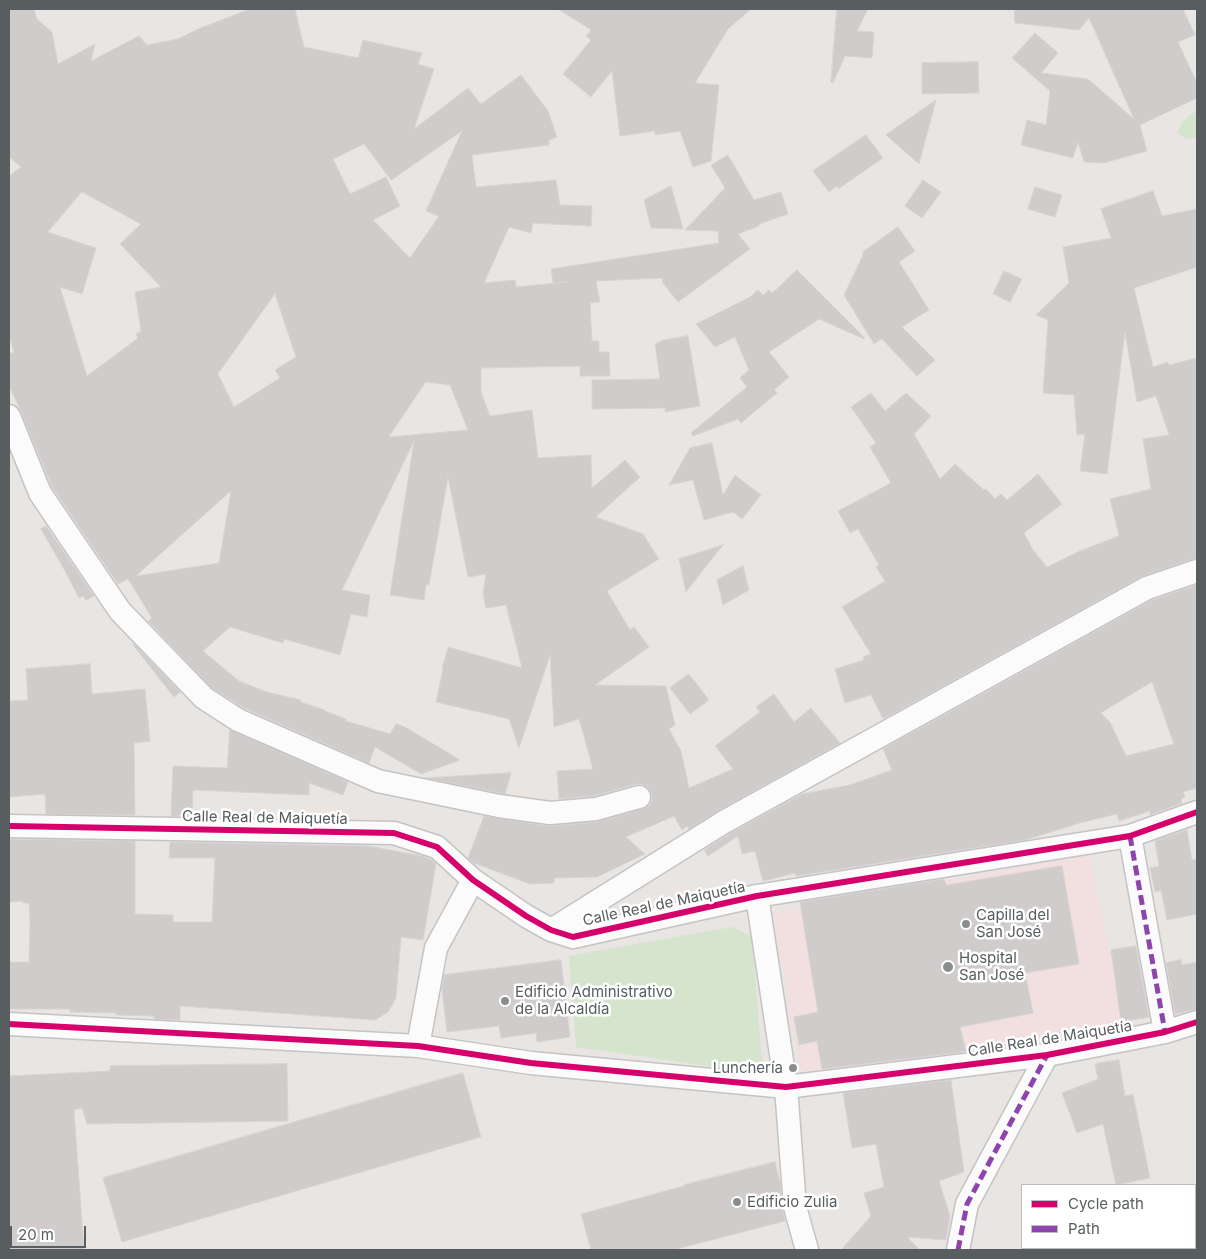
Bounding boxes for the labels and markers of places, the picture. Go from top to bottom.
place label: Capilla del San José [976,906,1050,941]
marker: Capilla del San José [960,918,972,930]
place label: Hospital San José [959,949,1024,984]
marker: Hospital San José [941,960,955,974]
place label: Edificio Administrativo de la Alcaldía [515,983,673,1018]
marker: Edificio Administrativo de la Alcaldía [499,995,511,1007]
place label: Lunchería [713,1059,783,1077]
marker: Lunchería [787,1062,799,1074]
place label: Edificio Zulia [747,1193,837,1211]
marker: Edificio Zulia [731,1196,743,1208]

